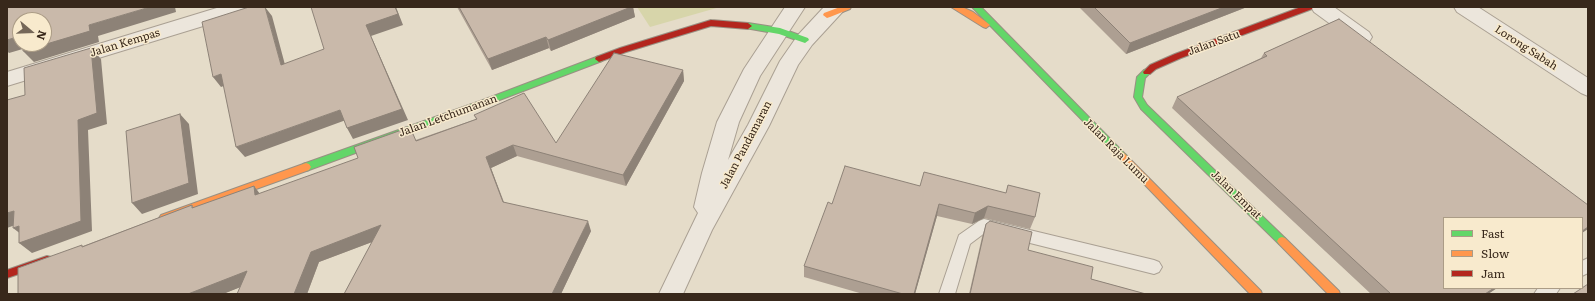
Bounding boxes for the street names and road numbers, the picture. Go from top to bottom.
street label: Lorong Sabah [1492,23,1560,73]
street label: Jalan Kempas [88,26,162,60]
street label: Jalan Satu [1186,28,1242,58]
street label: Jalan Letchumanan [397,92,499,140]
street label: Jalan Pandamaran [717,99,775,191]
street label: Jalan Raja Lumu [1081,116,1151,186]
street label: Jalan Empat [1208,168,1264,222]

